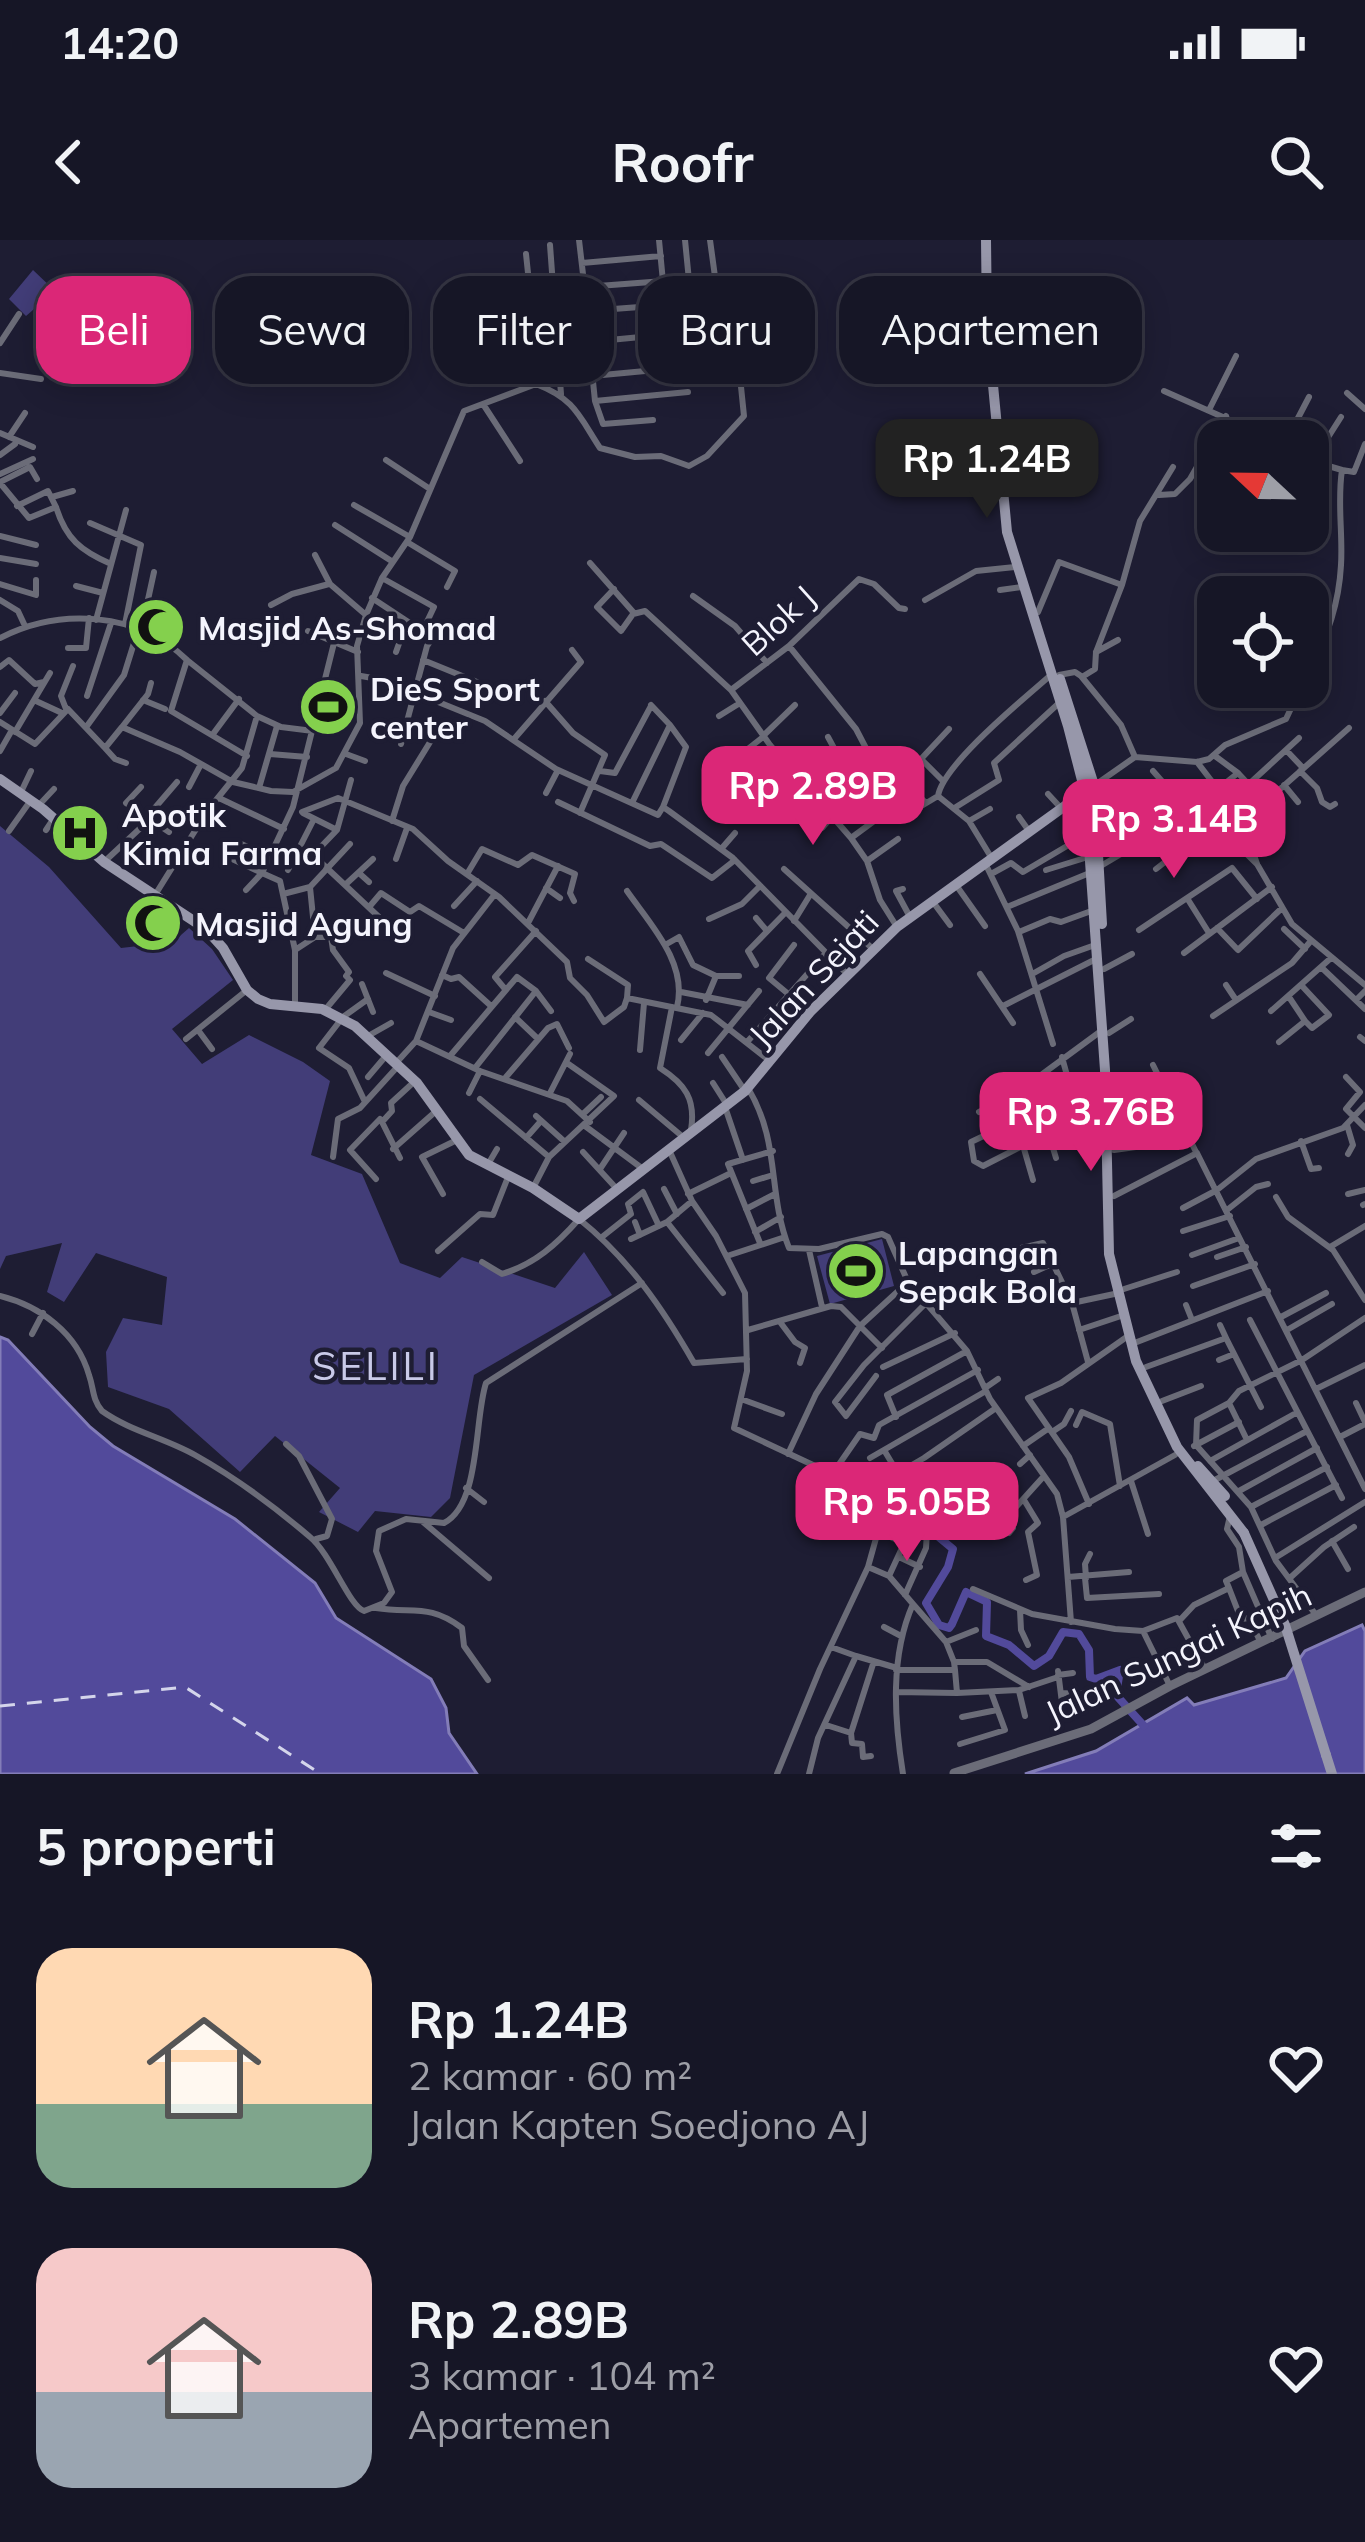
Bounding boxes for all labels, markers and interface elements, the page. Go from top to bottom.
text: 14:20 [60,14,179,70]
text: Roofr [612,128,753,196]
icon: back [36,129,102,195]
icon: search [1263,129,1329,195]
chip: Beli [36,276,191,384]
chip: Sewa [215,276,409,384]
chip: Filter [433,276,614,384]
chip: Baru [638,276,815,384]
chip: Apartemen [839,276,1142,384]
pin: Rp 1.24B [863,419,1111,521]
north arrow [1197,420,1329,552]
map controls [1197,420,1329,708]
text: Rp 1.24B [902,433,1072,482]
street label: Blok J [732,576,824,664]
button: locate [1197,576,1329,708]
mosque icon: Masjid As-Shomad [125,596,187,658]
place label: Masjid As-Shomad [198,607,497,648]
place label: DieS Sport center [370,668,540,747]
sports icon: DieS Sport center [297,676,359,738]
pin: Rp 2.89B [689,746,937,848]
text: Rp 2.89B [728,760,898,809]
pin: Rp 3.14B [1050,779,1298,881]
text: Rp 3.14B [1089,793,1259,842]
place label: Apotik Kimia Farma [122,794,322,873]
hospital icon: Apotik Kimia Farma [49,802,111,864]
mosque icon: Masjid Agung [122,892,184,954]
street label: Jalan Sejati [739,901,887,1055]
place label: Masjid Agung [195,903,413,944]
pin: Rp 3.76B [967,1072,1215,1174]
text: Rp 3.76B [1006,1086,1176,1135]
place label: Lapangan Sepak Bola [898,1232,1077,1311]
sports icon: Lapangan Sepak Bola [825,1240,887,1302]
district label: SELILI [312,1341,440,1390]
pin: Rp 5.05B [783,1462,1031,1564]
text: Rp 5.05B [822,1476,992,1525]
street label: Jalan Sungai Kapih [1038,1573,1318,1733]
icon: filters [1263,1813,1329,1879]
text: 5 properti [36,1814,276,1878]
text: Rp 1.24B [408,1987,629,2051]
icon: home [132,1996,276,2140]
icon: heart [1263,2035,1329,2101]
text: 2 kamar · 60 m² [408,2051,692,2100]
text: Jalan Kapten Soedjono AJ [408,2100,869,2149]
text: Rp 2.89B [408,2287,629,2351]
icon: home [132,2296,276,2440]
icon: heart [1263,2335,1329,2401]
text: 3 kamar · 104 m² [408,2351,715,2400]
text: Apartemen [408,2400,612,2449]

